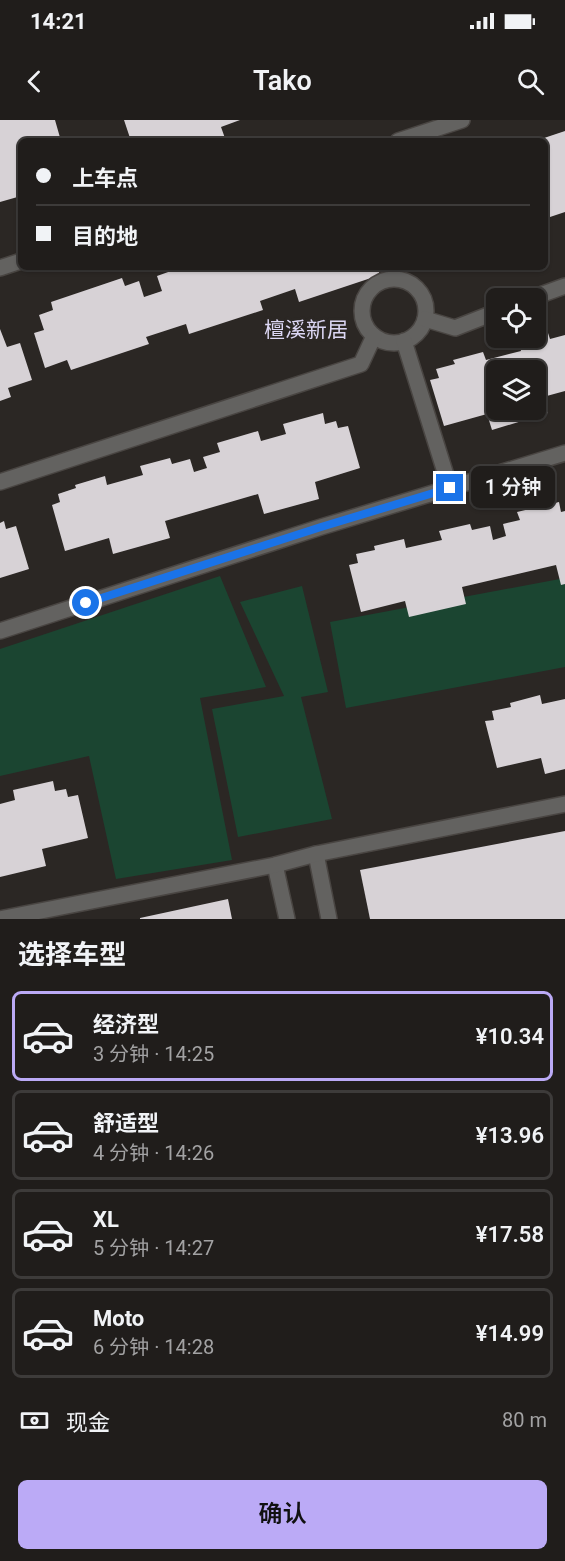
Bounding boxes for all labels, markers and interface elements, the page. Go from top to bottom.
text: 14:21 [30,9,87,34]
icon: back [18,65,51,98]
text: Tako [253,65,312,97]
icon: search [514,65,547,98]
text: 上车点 [72,166,138,191]
text: 目的地 [72,224,138,249]
map controls [486,288,546,420]
button: locate [486,288,546,348]
district label: 檀溪新居 [264,318,348,342]
button: layers [486,360,546,420]
callout: 1 分钟 [471,467,555,509]
route end [436,474,463,501]
text: 1 分钟 [485,475,541,499]
route start [72,589,99,616]
text: 选择车型 [18,939,126,971]
icon: car [21,1009,75,1063]
text: 经济型 [93,1012,159,1037]
text: ¥10.34 [476,1024,544,1049]
text: 3 分钟 · 14:25 [93,1042,214,1066]
icon: car [21,1108,75,1162]
text: 舒适型 [93,1111,159,1136]
text: ¥13.96 [476,1123,544,1148]
text: 4 分钟 · 14:26 [93,1141,214,1165]
icon: car [21,1207,75,1261]
text: XL [93,1207,119,1232]
text: ¥17.58 [476,1222,544,1247]
text: 5 分钟 · 14:27 [93,1236,214,1260]
icon: car [21,1306,75,1360]
text: Moto [93,1306,144,1331]
text: ¥14.99 [476,1321,544,1346]
text: 6 分钟 · 14:28 [93,1335,214,1359]
icon: cash [18,1404,51,1437]
text: 80 m [502,1408,547,1432]
text: 现金 [66,1410,110,1435]
button: 确认 [18,1480,547,1549]

